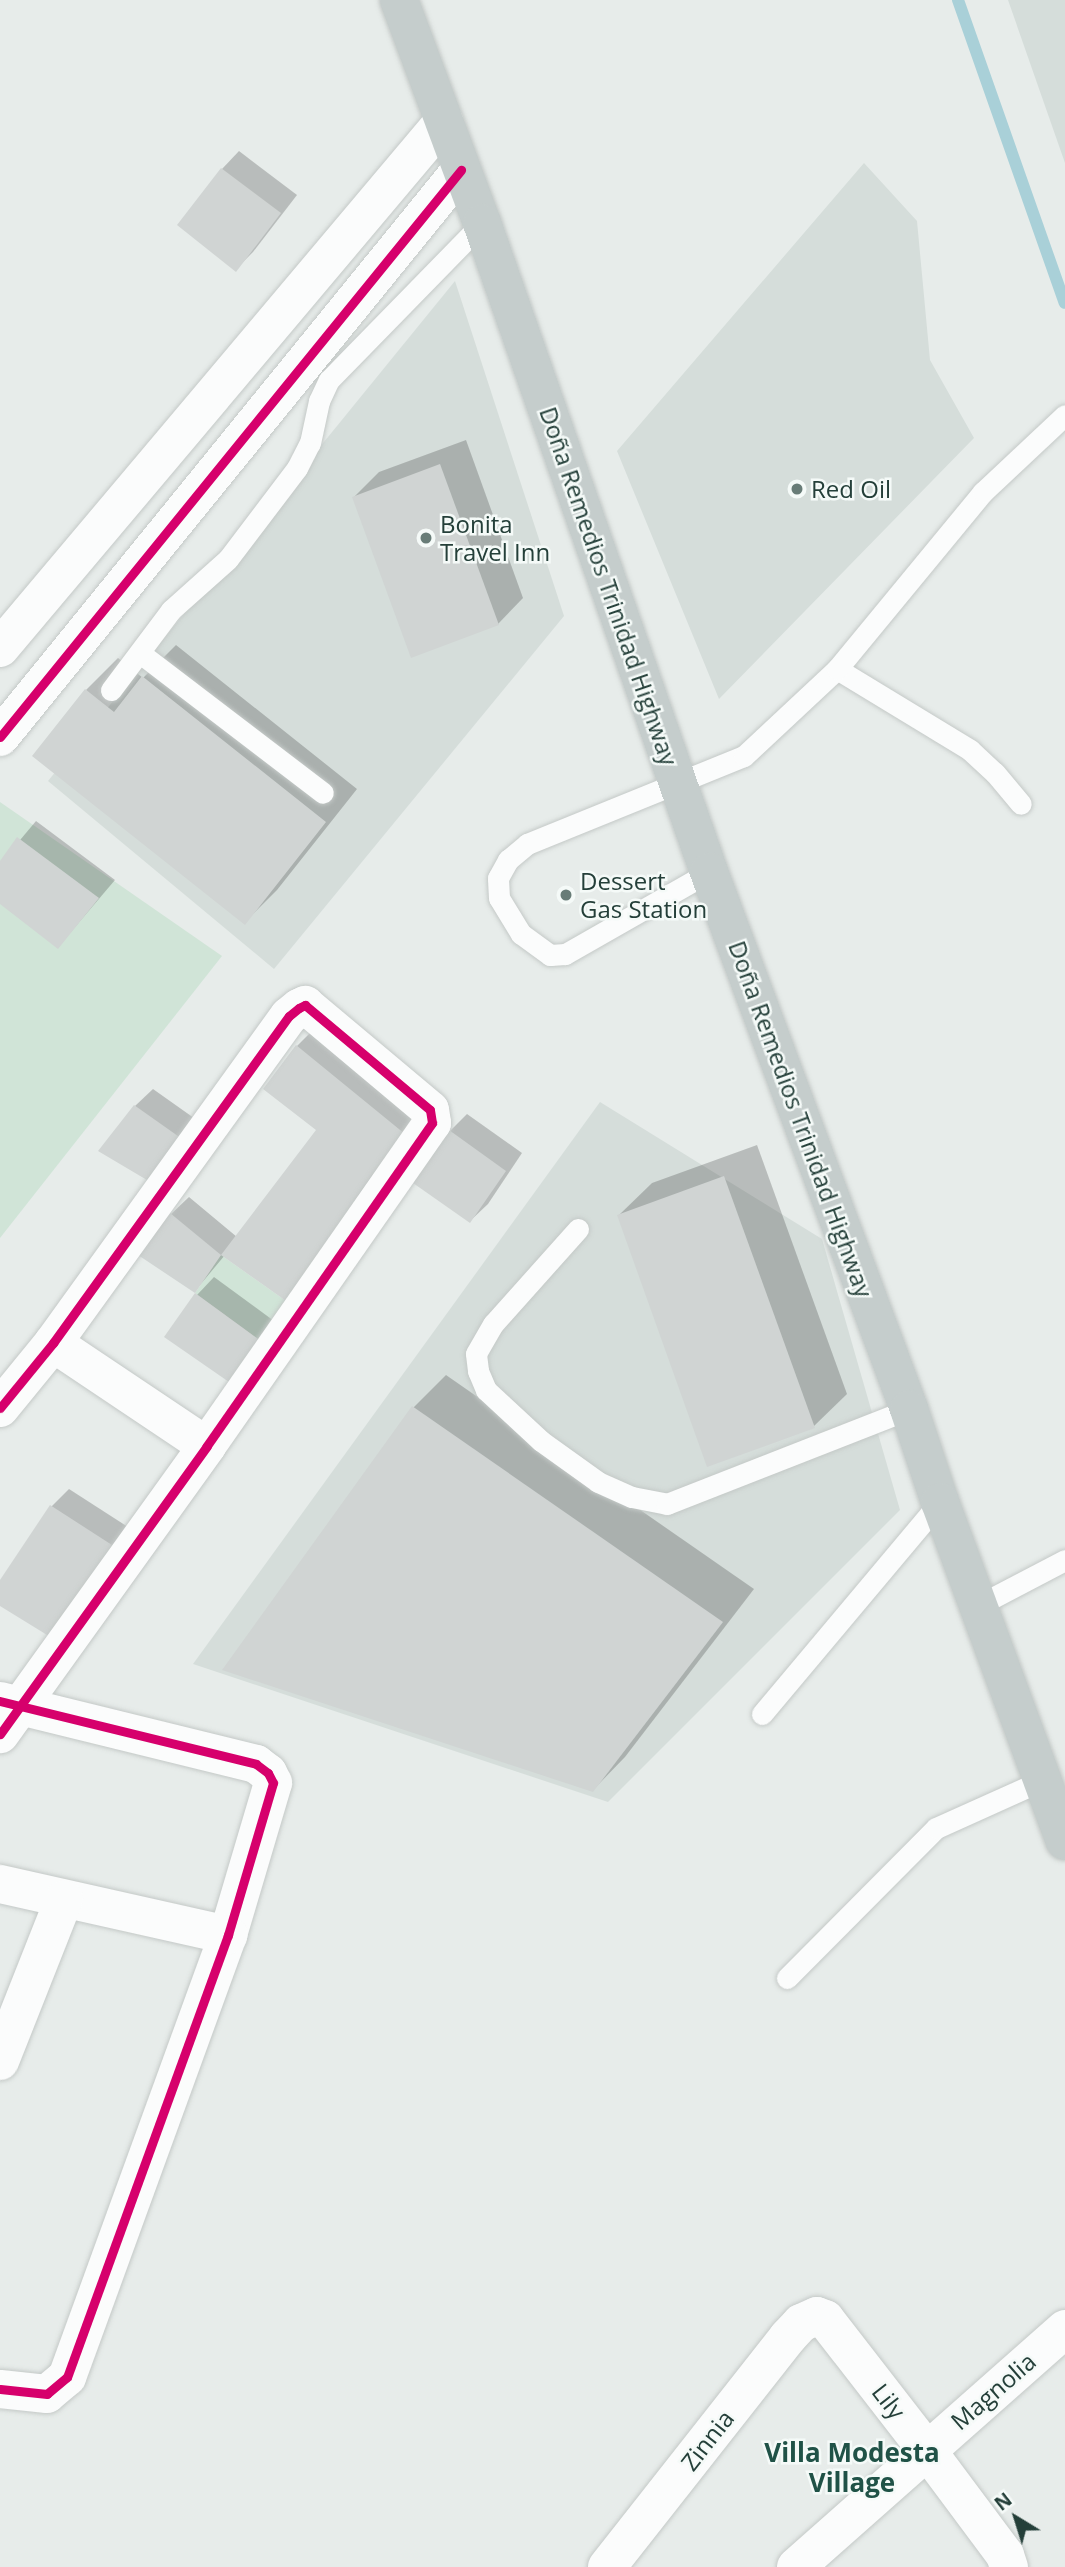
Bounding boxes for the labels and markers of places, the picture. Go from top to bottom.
place label: Red Oil [811,475,891,503]
marker: Red Oil [789,481,805,497]
place label: Bonita Travel Inn [440,510,550,566]
marker: Bonita Travel Inn [418,530,434,546]
place label: Dessert Gas Station [580,867,707,923]
marker: Dessert Gas Station [558,887,574,903]

